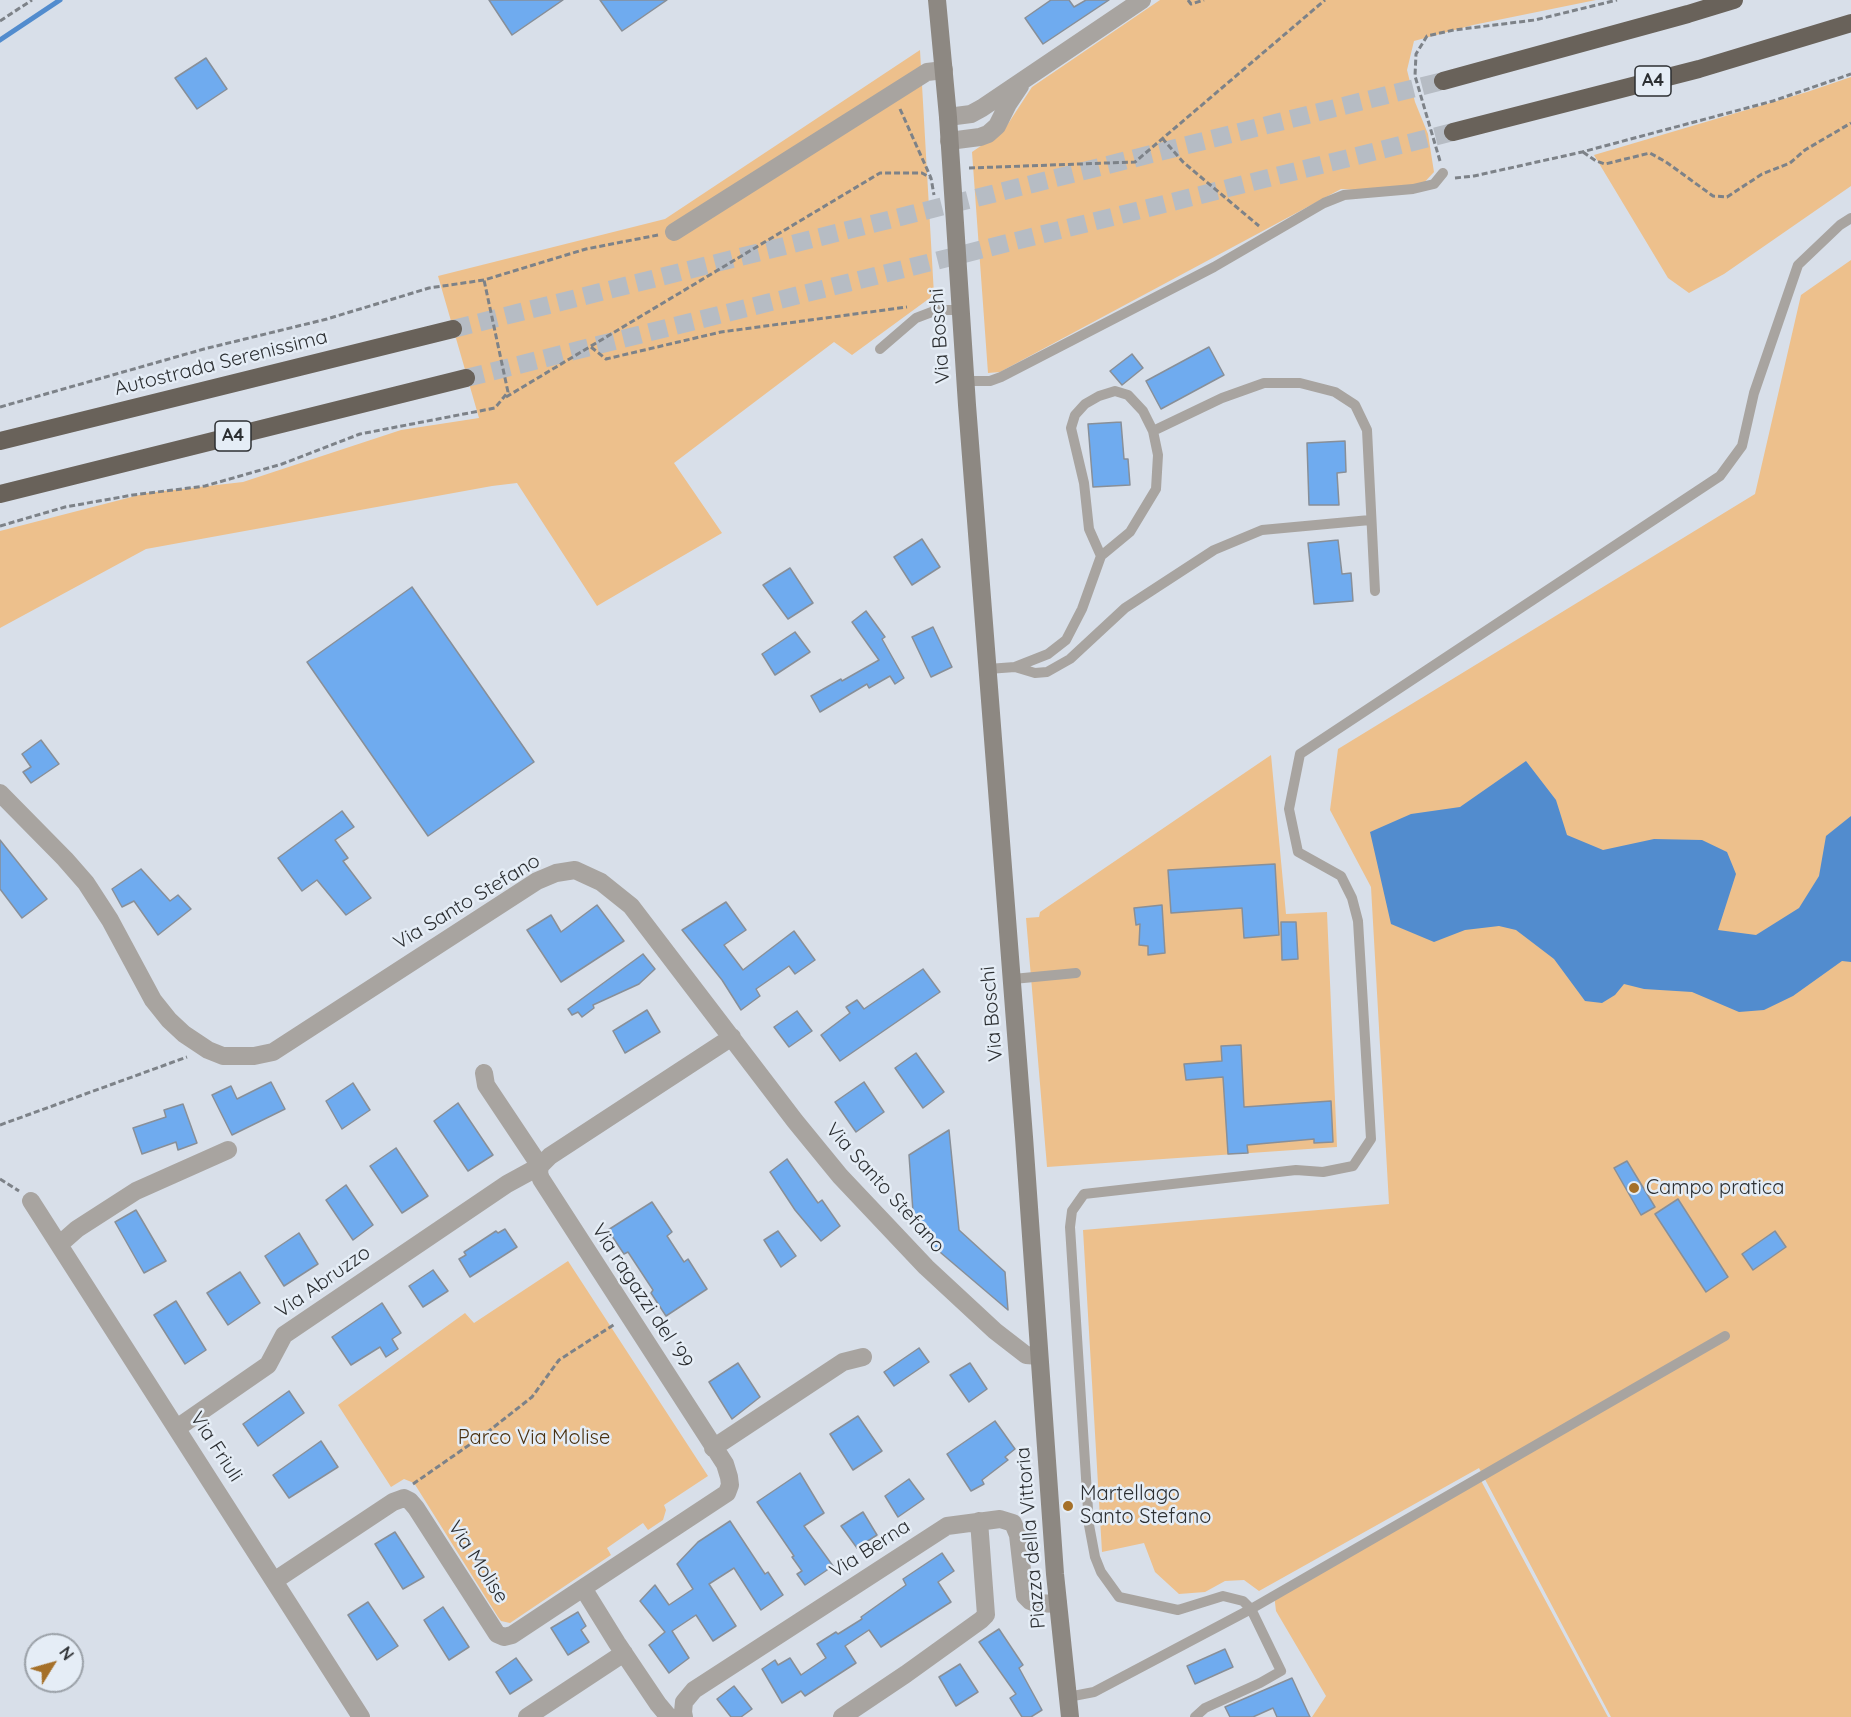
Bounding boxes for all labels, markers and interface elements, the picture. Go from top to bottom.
road number: A4 [1635,66,1671,96]
street label: Via Boschi [925,287,955,385]
street label: Autostrada Serenissima [112,325,330,401]
road number: A4 [215,421,251,451]
street label: Via Santo Stefano [389,849,545,955]
street label: Via Boschi [976,965,1008,1063]
street label: Via Santo Stefano [820,1118,950,1258]
place label: Campo pratica [1646,1176,1784,1200]
marker: Campo pratica [1627,1181,1641,1195]
street label: Via ragazzi del '99 [586,1219,698,1373]
street label: Via Abruzzo [271,1241,375,1323]
street label: Via Friuli [185,1408,247,1486]
park label: Parco Via Molise [458,1426,610,1450]
street label: Piazza della Vittoria [1011,1446,1051,1630]
place label: Martellago Santo Stefano [1080,1482,1211,1529]
marker: Martellago Santo Stefano [1061,1499,1075,1513]
street label: Via Berna [825,1514,915,1584]
street label: Via Molise [443,1516,513,1608]
north arrow [24,1633,84,1693]
text: N [55,1643,78,1664]

